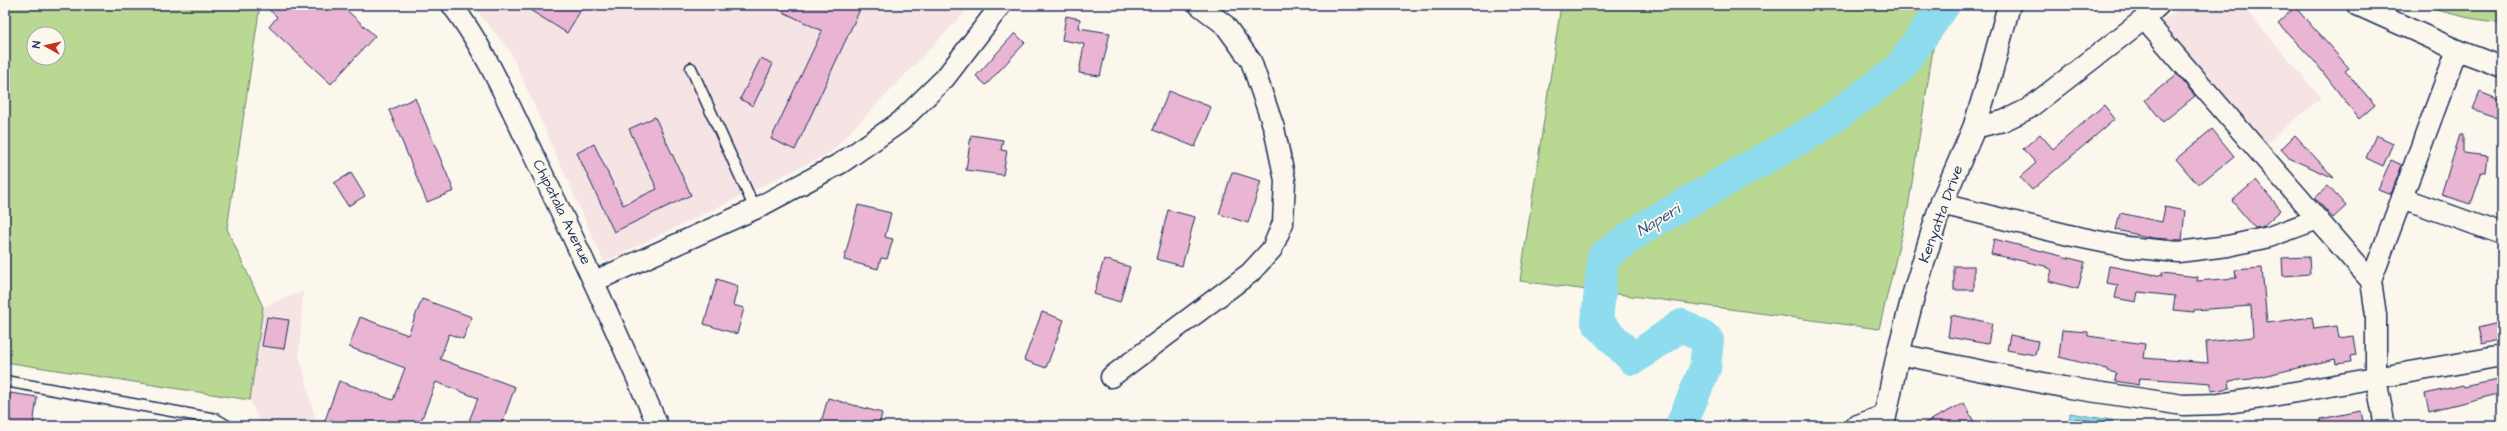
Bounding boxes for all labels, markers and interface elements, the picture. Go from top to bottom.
north arrow [26,26,66,66]
text: N [29,40,45,49]
street label: Chipatala Avenue [527,156,597,268]
street label: Kenyatta Drive [1914,162,1969,266]
water label: Naperi [1632,197,1686,242]

